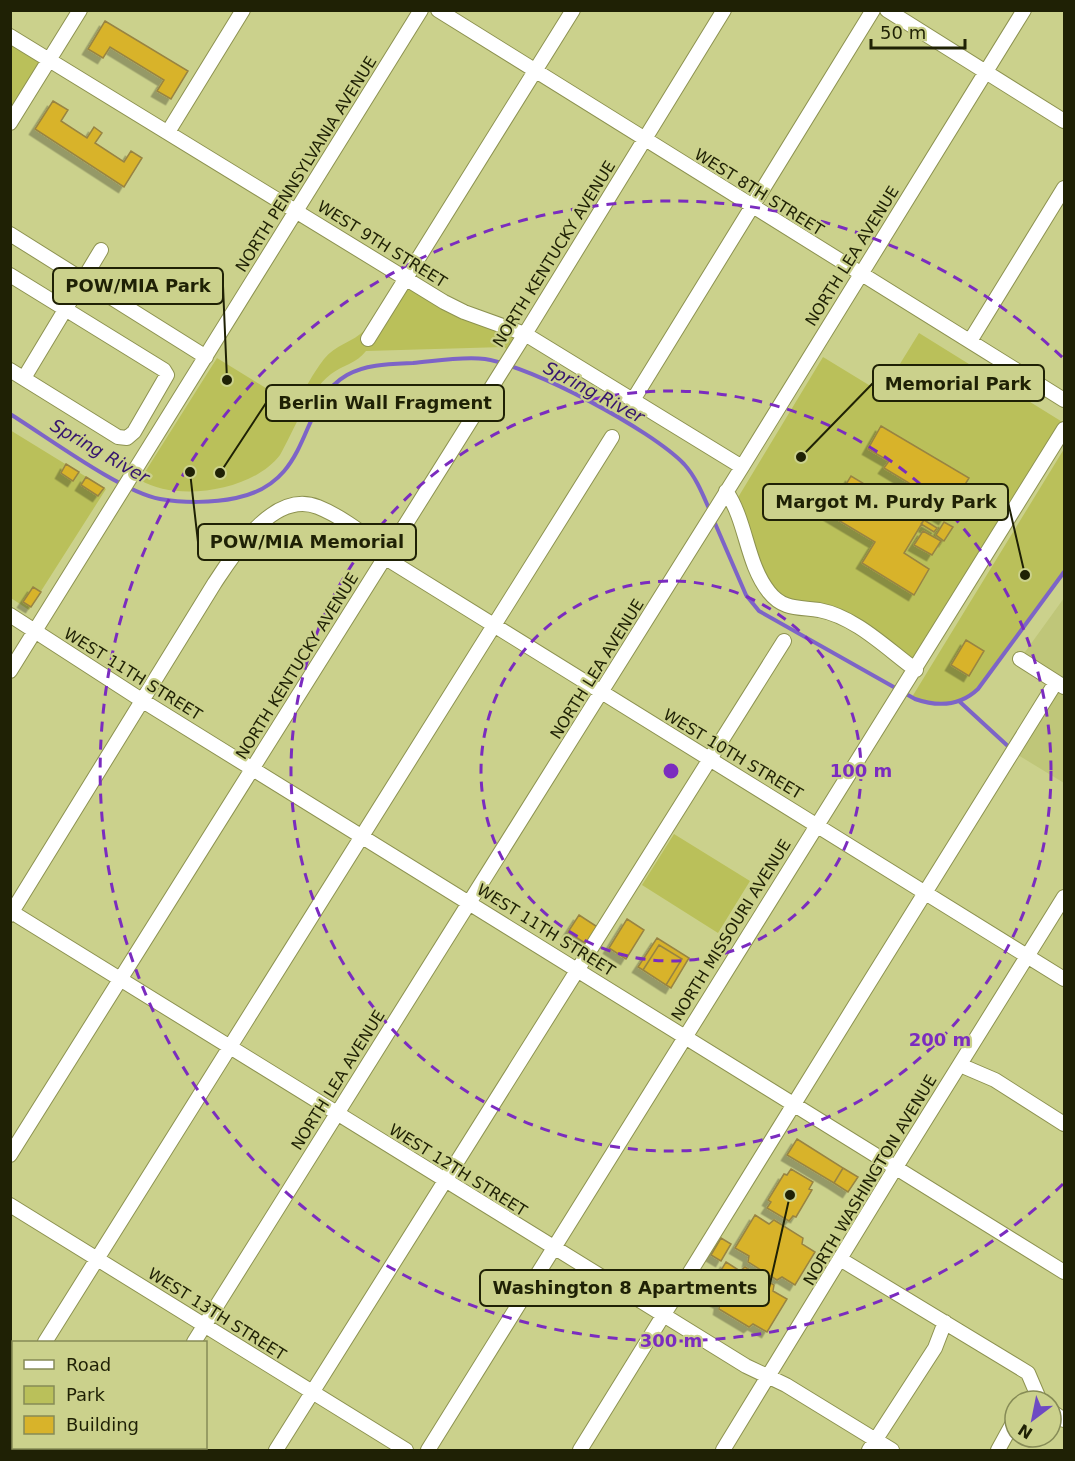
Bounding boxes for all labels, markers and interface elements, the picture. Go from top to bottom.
scale bar [871,12,966,50]
text: 50 m [880,22,926,43]
street label: NORTH PENNSYLVANIA AVENUE [232,53,380,275]
street label: WEST 8TH STREET [691,144,827,240]
street label: NORTH KENTUCKY AVENUE [489,157,619,351]
street label: NORTH LEA AVENUE [801,183,903,329]
street label: WEST 9TH STREET [314,196,450,292]
callout: POW/MIA Park [53,268,223,304]
text: POW/MIA Park [65,275,212,296]
water label: Spring River [540,357,649,428]
callout: Memorial Park [873,365,1044,401]
text: Memorial Park [885,373,1032,394]
callout: Berlin Wall Fragment [266,385,504,421]
text: Berlin Wall Fragment [278,392,492,413]
water label: Spring River [47,414,154,489]
callout: Margot M. Purdy Park [763,484,1008,520]
text: Margot M. Purdy Park [775,491,998,512]
callout: POW/MIA Memorial [198,524,416,560]
text: POW/MIA Memorial [210,531,404,552]
street label: NORTH KENTUCKY AVENUE [232,569,362,763]
street label: NORTH LEA AVENUE [546,596,648,742]
street label: WEST 11TH STREET [60,624,206,724]
street label: WEST 10TH STREET [660,705,806,803]
text: 100 m [830,760,892,781]
centre of rings [661,761,681,781]
street label: NORTH MISSOURI AVENUE [667,836,795,1024]
street label: WEST 11TH STREET [473,880,619,980]
street label: NORTH LEA AVENUE [287,1007,389,1153]
text: 200 m [909,1029,971,1050]
street label: NORTH WASHINGTON AVENUE [799,1071,941,1289]
street label: WEST 12TH STREET [385,1120,531,1220]
street label: WEST 13TH STREET [144,1264,290,1364]
callout: Washington 8 Apartments [480,1270,769,1306]
text: Washington 8 Apartments [492,1277,758,1298]
text: 300 m [640,1330,702,1351]
legend [12,1341,207,1449]
text: Road [66,1354,111,1375]
text: Park [66,1384,105,1405]
north arrow [1003,1389,1063,1449]
text: Building [66,1414,139,1435]
text: N [1015,1420,1036,1443]

